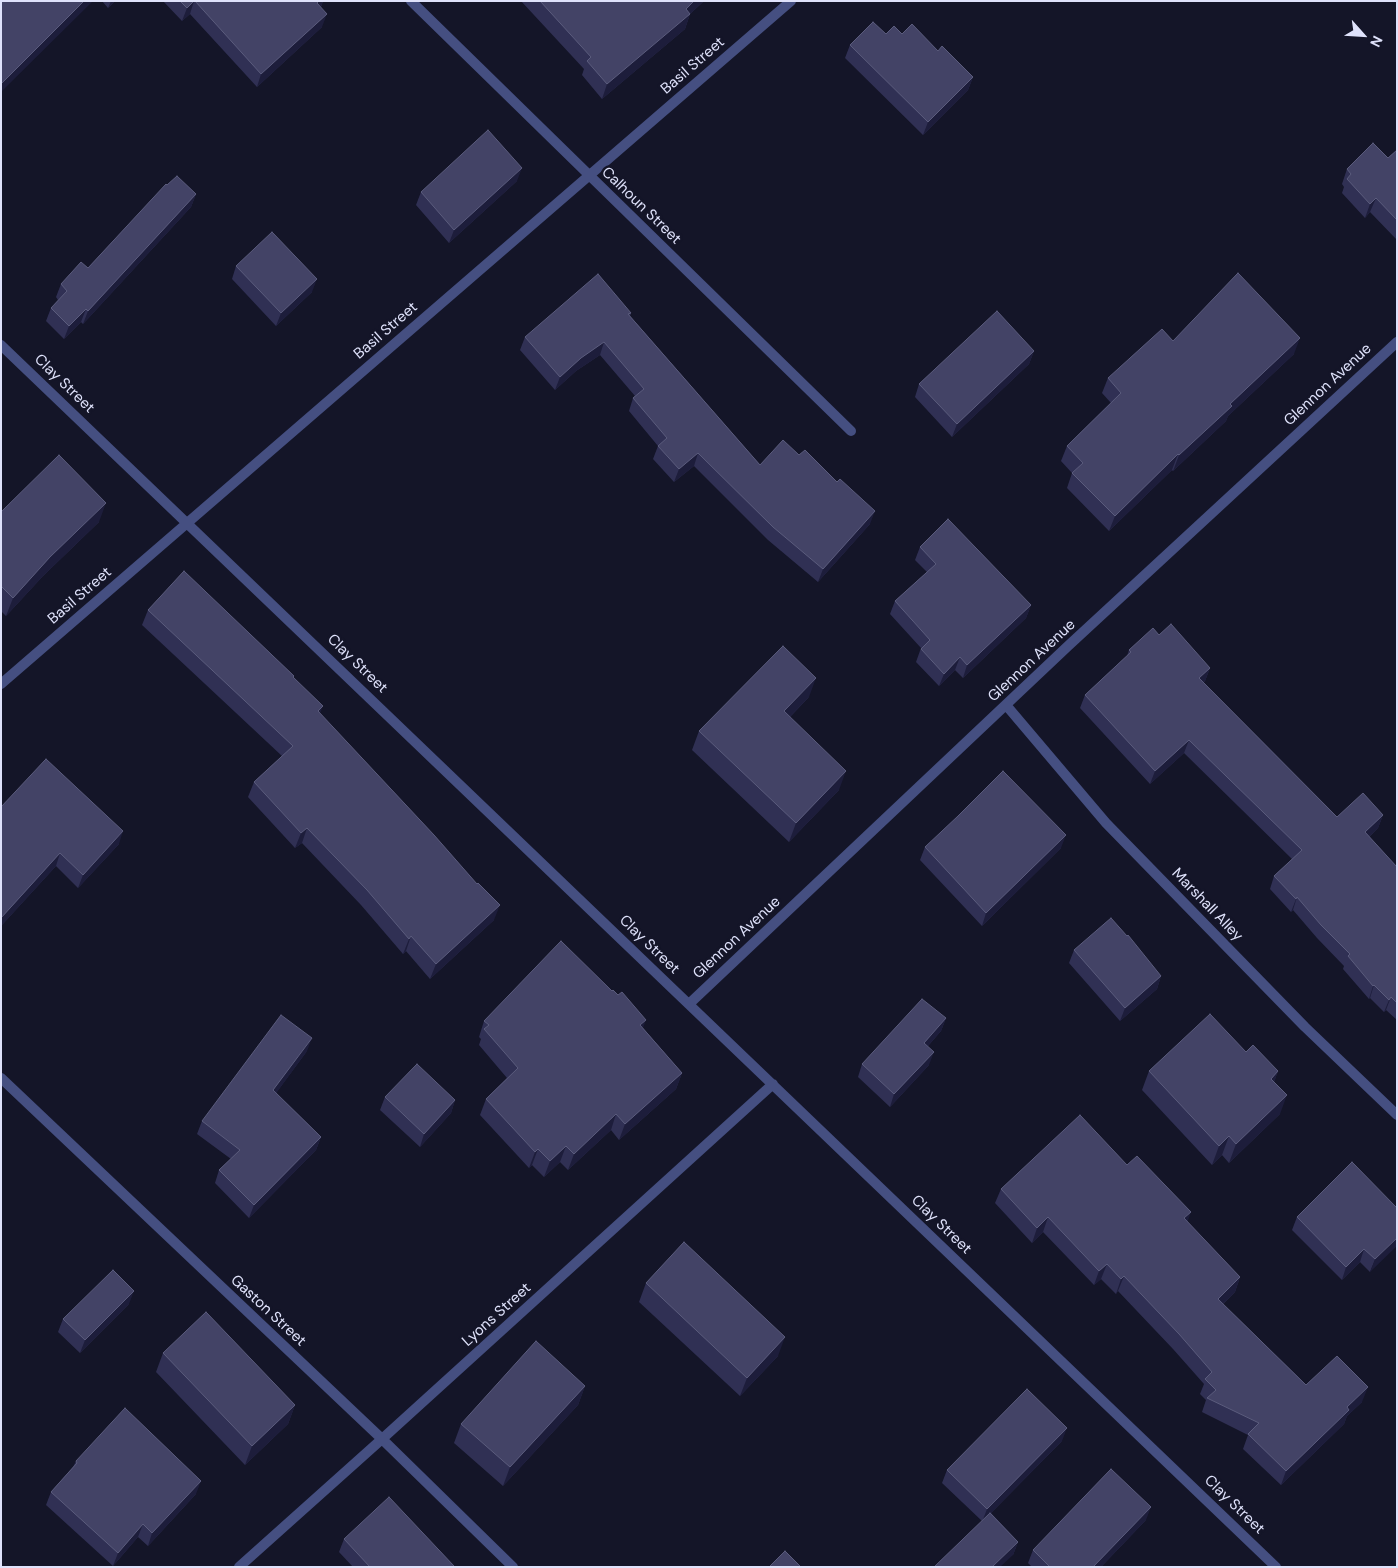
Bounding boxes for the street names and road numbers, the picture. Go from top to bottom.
street label: Basil Street [658,34,728,98]
street label: Calhoun Street [598,164,684,248]
street label: Basil Street [351,299,421,363]
street label: Glennon Avenue [1281,340,1375,430]
street label: Clay Street [30,351,98,417]
street label: Basil Street [45,564,115,628]
street label: Glennon Avenue [985,616,1079,706]
street label: Clay Street [323,631,391,697]
street label: Marshall Alley [1168,865,1246,945]
street label: Glennon Avenue [690,893,784,983]
street label: Clay Street [615,912,683,978]
street label: Clay Street [907,1192,975,1258]
street label: Gaston Street [227,1272,309,1350]
street label: Lyons Street [459,1279,535,1351]
street label: Clay Street [1200,1472,1268,1538]

